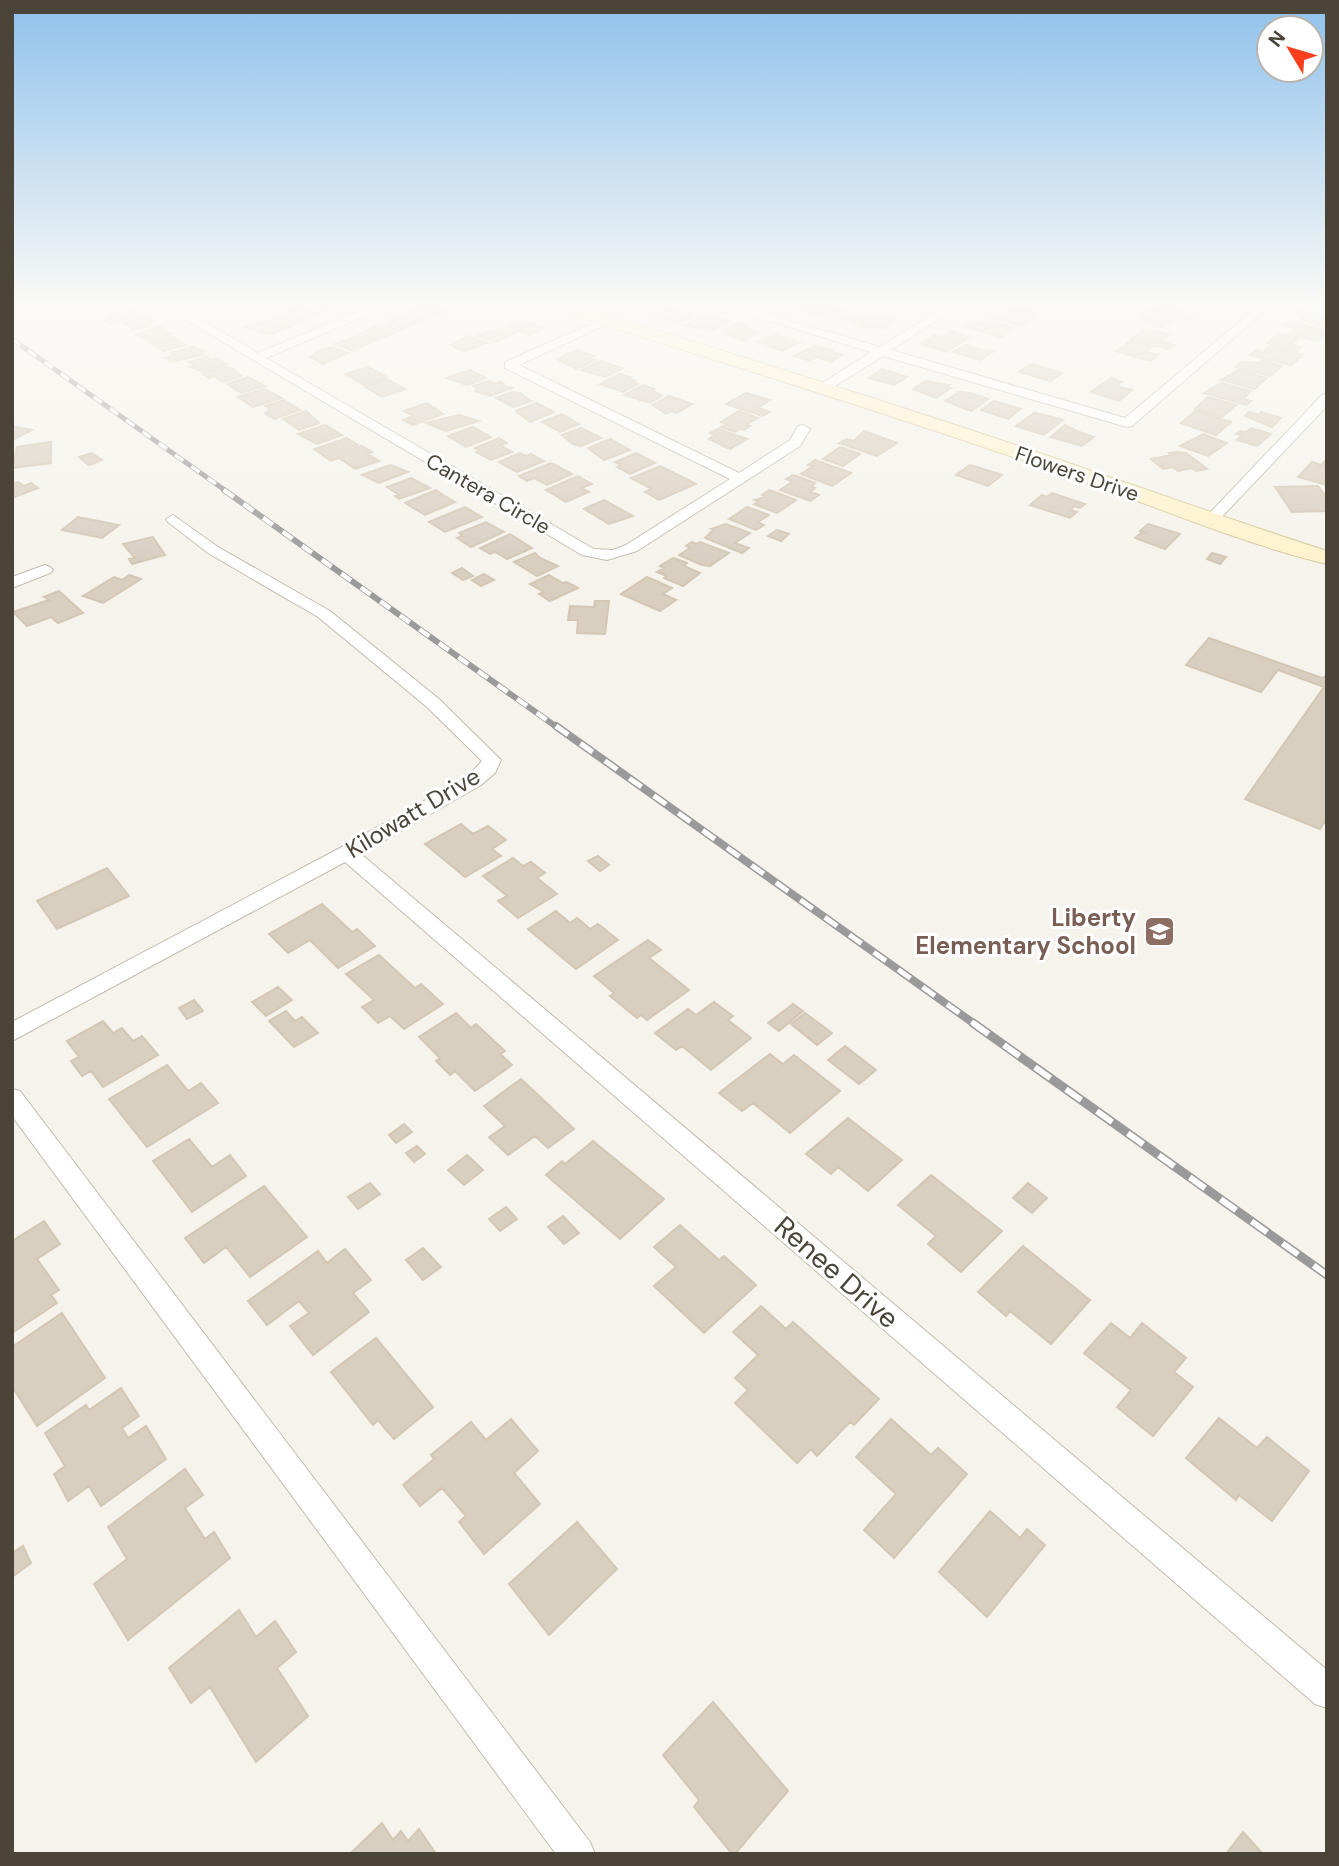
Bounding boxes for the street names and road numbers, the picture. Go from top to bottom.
street label: Flowers Drive [1011,440,1143,508]
street label: Cantera Circle [421,447,555,541]
street label: Kilowatt Drive [340,760,486,865]
street label: Renee Drive [767,1208,907,1337]

